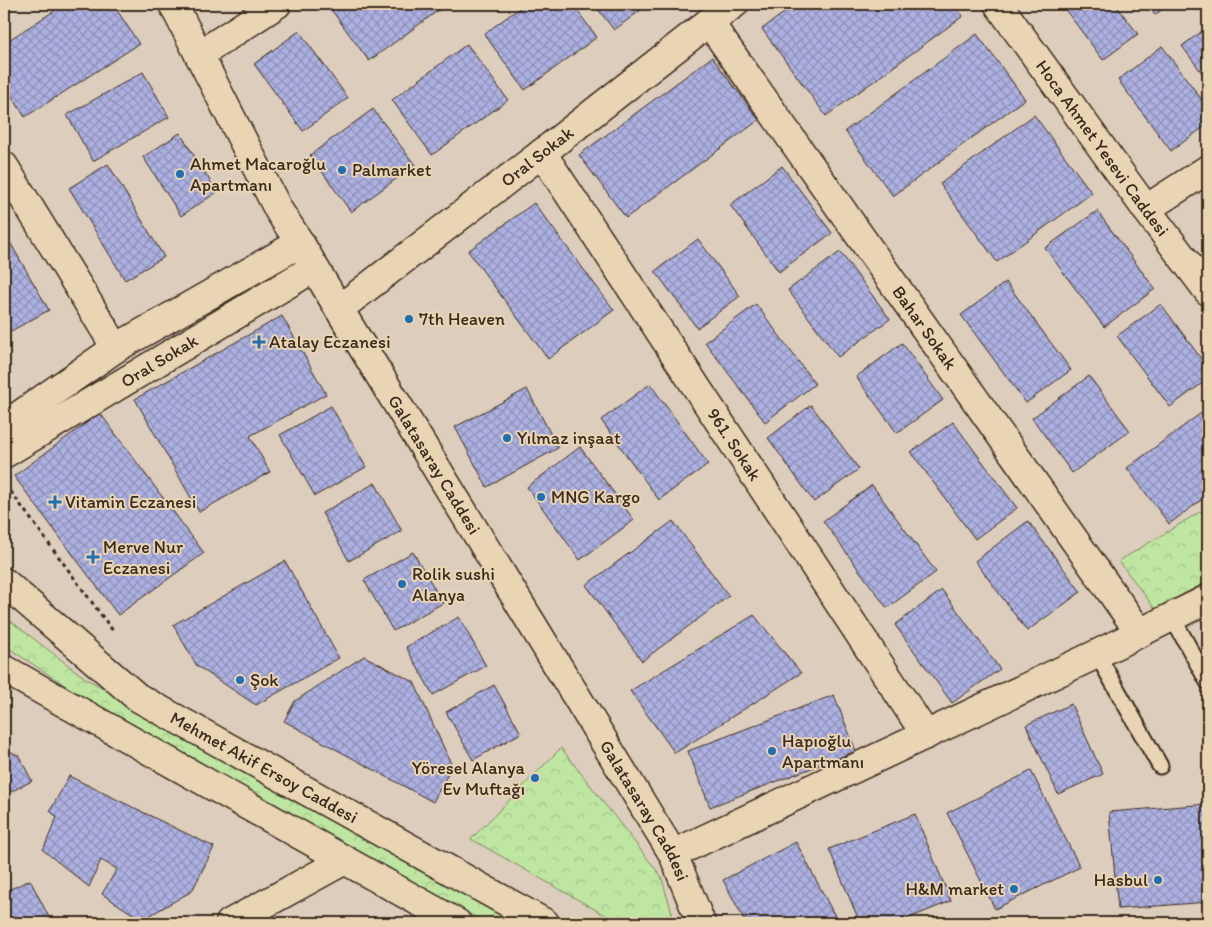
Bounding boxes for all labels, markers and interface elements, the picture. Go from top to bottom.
street label: Hoca Ahmet Yesevi Caddesi [1031,56,1174,241]
street label: Oral Sokak [496,121,578,192]
place label: Ahmet Macaroğlu Apartmanı [190,153,326,196]
place label: Palmarket [352,159,432,181]
marker: Palmarket [336,164,348,176]
marker: Ahmet Macaroğlu Apartmanı [174,168,186,180]
street label: Bahar Sokak [887,281,962,374]
place label: 7th Heaven [419,308,505,330]
marker: 7th Heaven [403,313,415,325]
street label: Oral Sokak [117,329,202,392]
place label: Atalay Eczanesi [269,331,391,353]
marker: Atalay Eczanesi [253,336,265,348]
street label: Galatasaray Caddesi [383,391,485,538]
street label: 961. Sokak [702,404,766,485]
place label: Yılmaz inşaat [517,427,621,449]
marker: Yılmaz inşaat [501,432,513,444]
place label: MNG Kargo [551,486,640,508]
place label: Vitamin Eczanesi [65,491,196,513]
marker: MNG Kargo [535,491,547,503]
marker: Vitamin Eczanesi [49,496,61,508]
place label: Merve Nur Eczanesi [103,536,184,579]
marker: Merve Nur Eczanesi [87,551,99,563]
place label: Rolik sushi Alanya [412,563,495,606]
marker: Rolik sushi Alanya [396,578,408,590]
place label: Şok [250,669,279,691]
marker: Şok [234,674,246,686]
street label: Mehmet Akif Ersoy Caddesi [166,707,362,828]
place label: Hapıoğlu Apartmanı [782,730,864,773]
street label: Galatasaray Caddesi [595,736,694,884]
marker: Hapıoğlu Apartmanı [766,745,778,757]
place label: Yöresel Alanya Ev Muftağı [412,757,526,800]
marker: Yöresel Alanya Ev Muftağı [529,772,541,784]
place label: Hasbul [1094,869,1148,891]
marker: Hasbul [1152,874,1164,886]
place label: H&M market [905,878,1004,900]
marker: H&M market [1008,883,1020,895]

